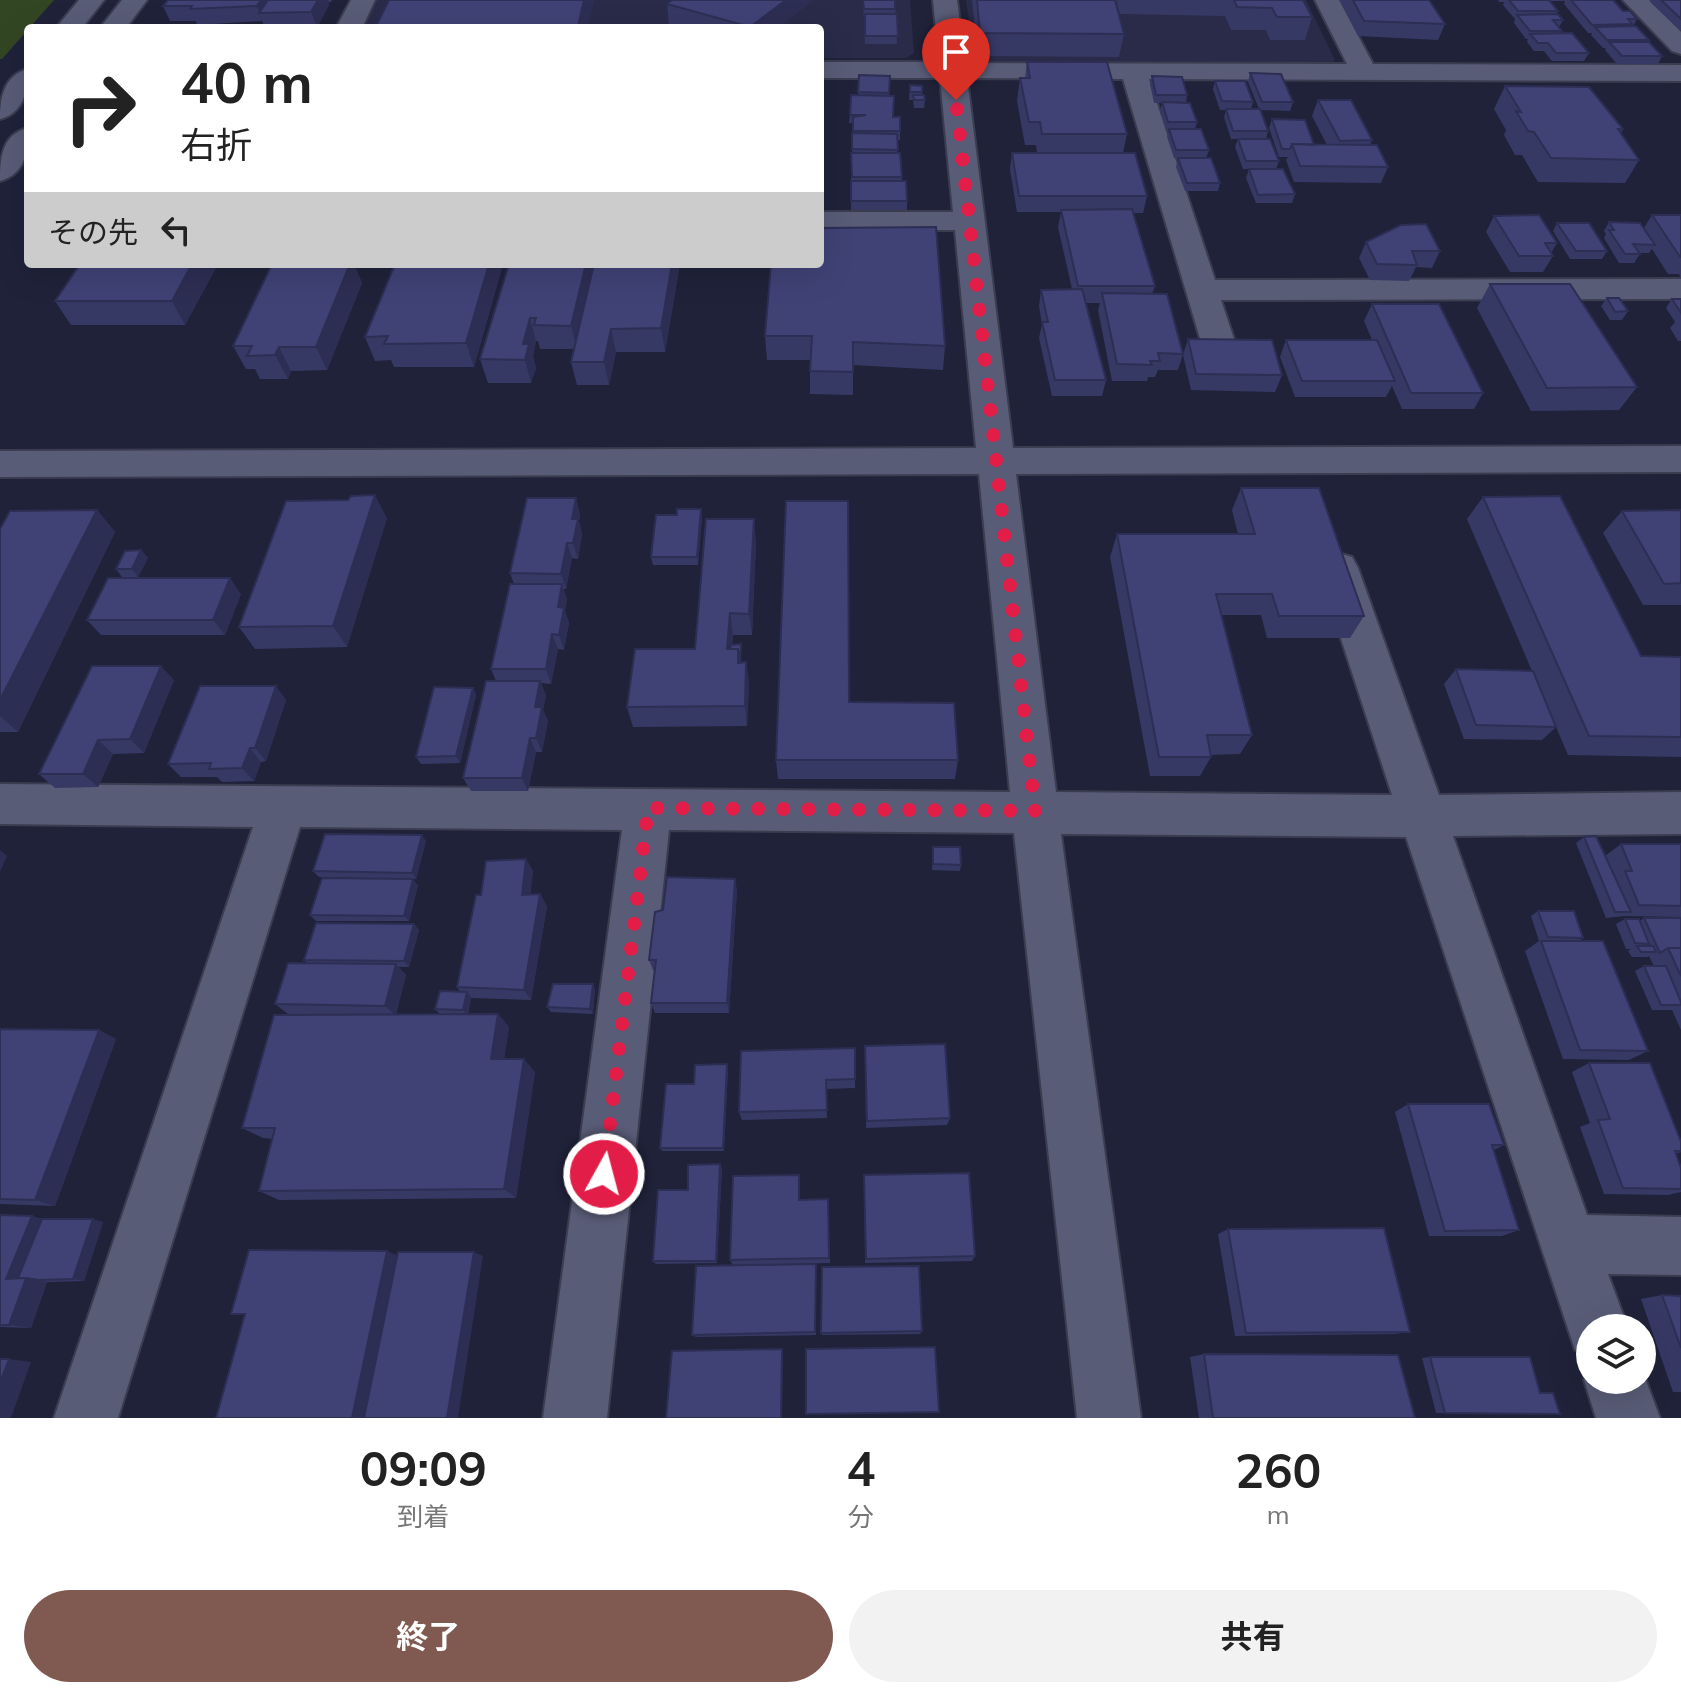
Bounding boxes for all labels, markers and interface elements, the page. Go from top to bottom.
pin [922,18,990,100]
icon: arrive [934,30,978,74]
text: 40 m [180,47,313,117]
icon: right [48,56,152,160]
text: 右折 [180,122,252,167]
icon: left [154,208,198,252]
text: その先 [48,213,138,251]
position arrow [562,1132,646,1216]
map controls [1576,1314,1656,1394]
button: layers [1576,1314,1656,1394]
text: 09:09 [360,1438,487,1498]
text: 4 [846,1438,875,1498]
text: 260 [1235,1440,1321,1500]
text: m [1267,1498,1290,1531]
text: 到着 [397,1500,449,1533]
text: 分 [848,1500,874,1533]
button: 終了 [24,1590,833,1682]
button: 共有 [849,1590,1657,1682]

